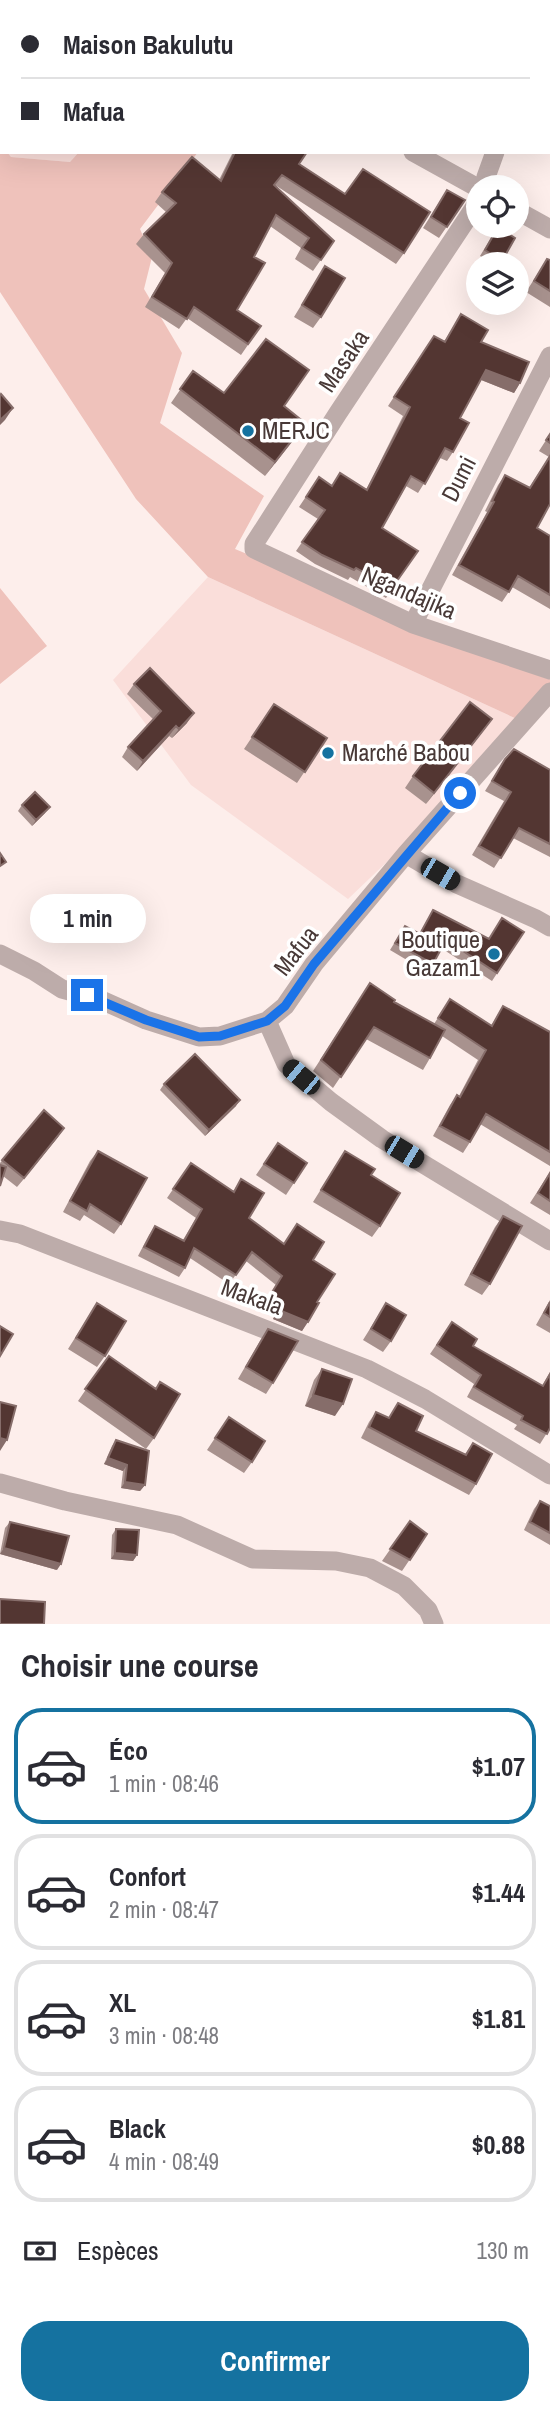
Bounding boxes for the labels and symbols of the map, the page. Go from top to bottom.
street label: Masaka [311,323,376,398]
place label: MERJC [262,414,330,446]
marker: MERJC [240,423,256,439]
street label: Dumi [433,450,483,507]
street label: Ngandajika [357,558,462,626]
place label: Marché Babou [342,736,470,768]
marker: Marché Babou [320,745,336,761]
route start [444,777,476,809]
car [417,854,464,894]
callout: 1 min [29,894,145,942]
street label: Mafua [266,919,325,982]
place label: Boutique Gazam1 [401,923,480,983]
marker: Boutique Gazam1 [486,946,502,962]
route end [71,979,103,1011]
car [279,1055,324,1099]
car [381,1132,428,1172]
street label: Makala [217,1270,288,1322]

